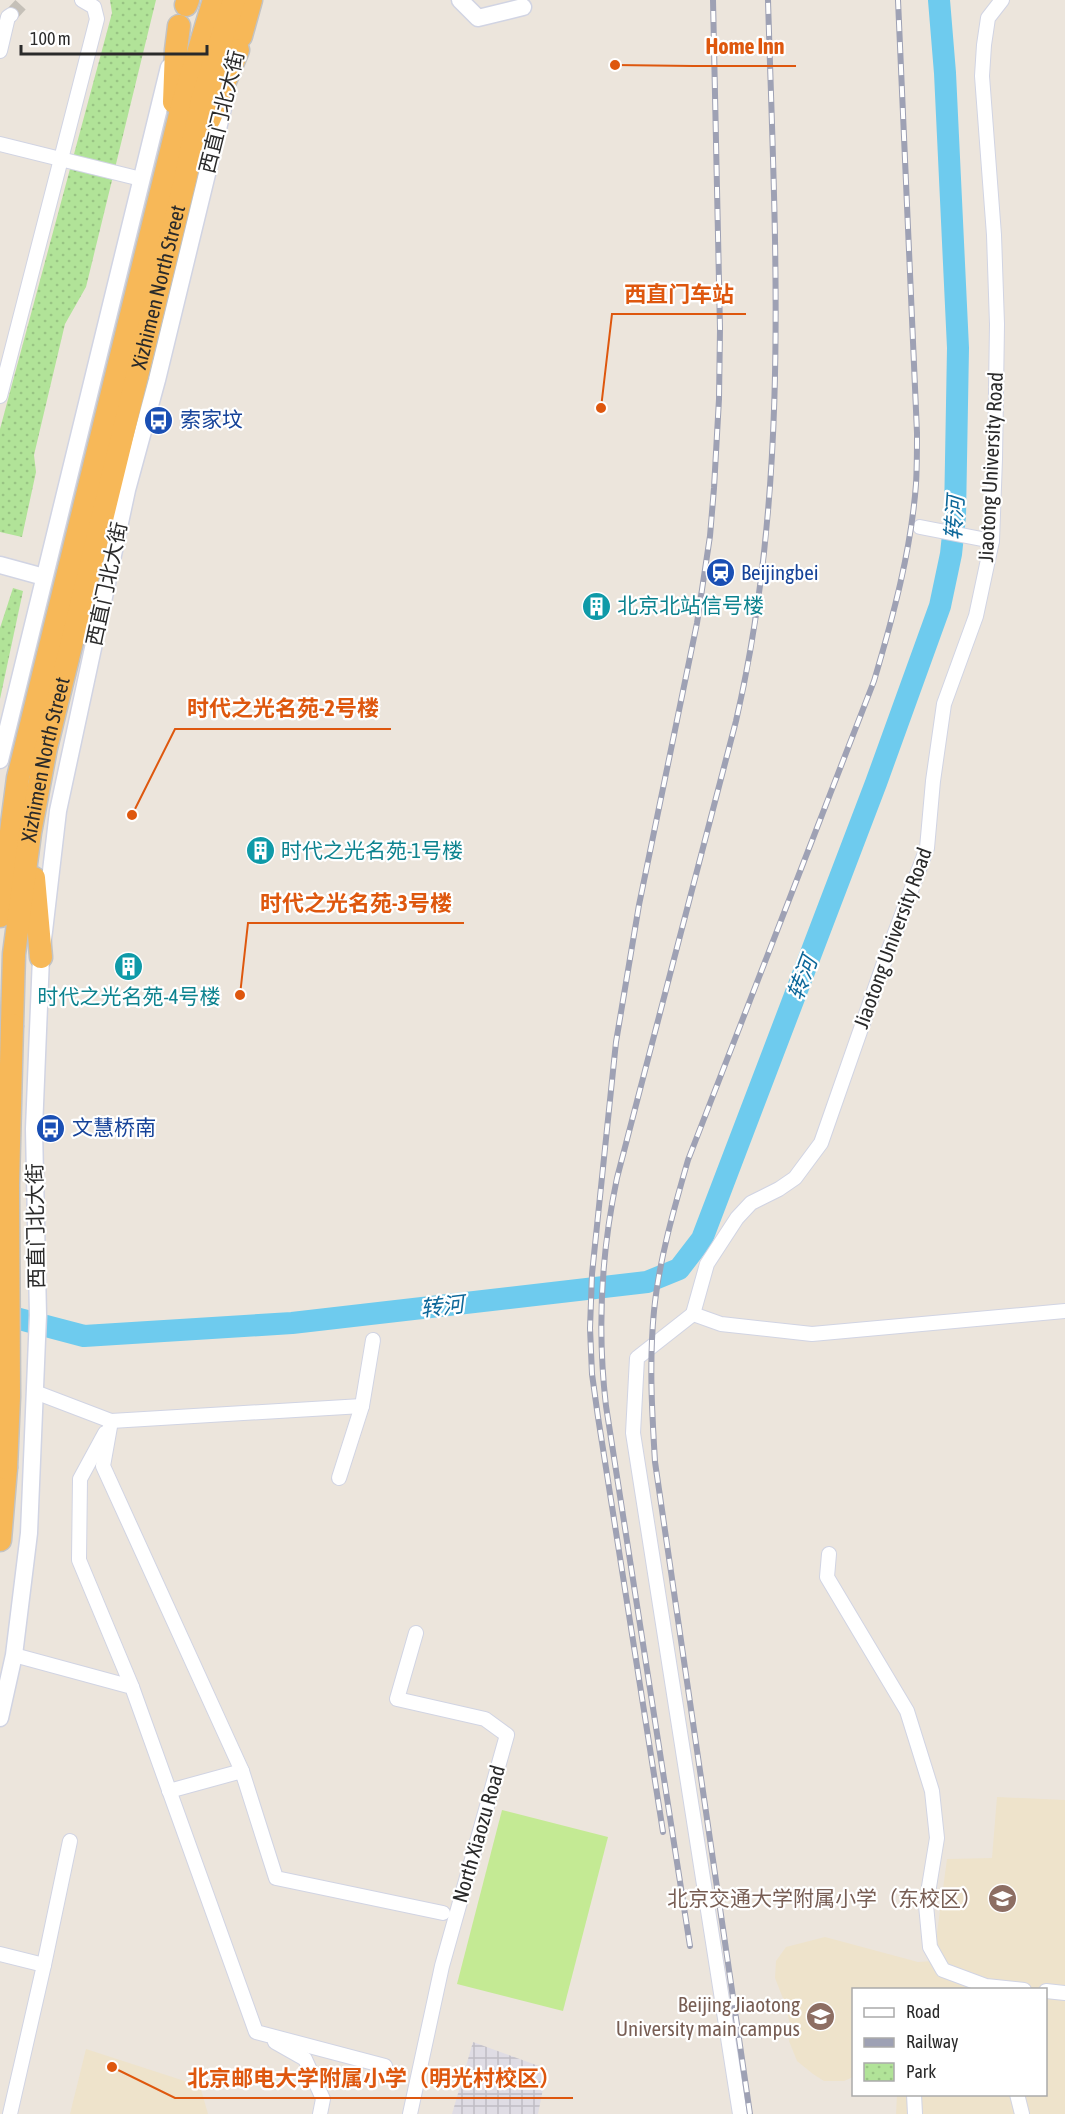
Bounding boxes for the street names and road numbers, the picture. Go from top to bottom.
street label: 西直门北大街 [194,48,248,176]
street label: Xizhimen North Street [126,202,189,371]
street label: Jiaotong University Road [973,371,1007,563]
street label: 西直门北大街 [81,520,131,648]
street label: Xizhimen North Street [16,674,74,844]
street label: Jiaotong University Road [848,844,936,1031]
street label: 西直门北大街 [22,1163,48,1289]
street label: North Xiaozu Road [447,1762,509,1905]

